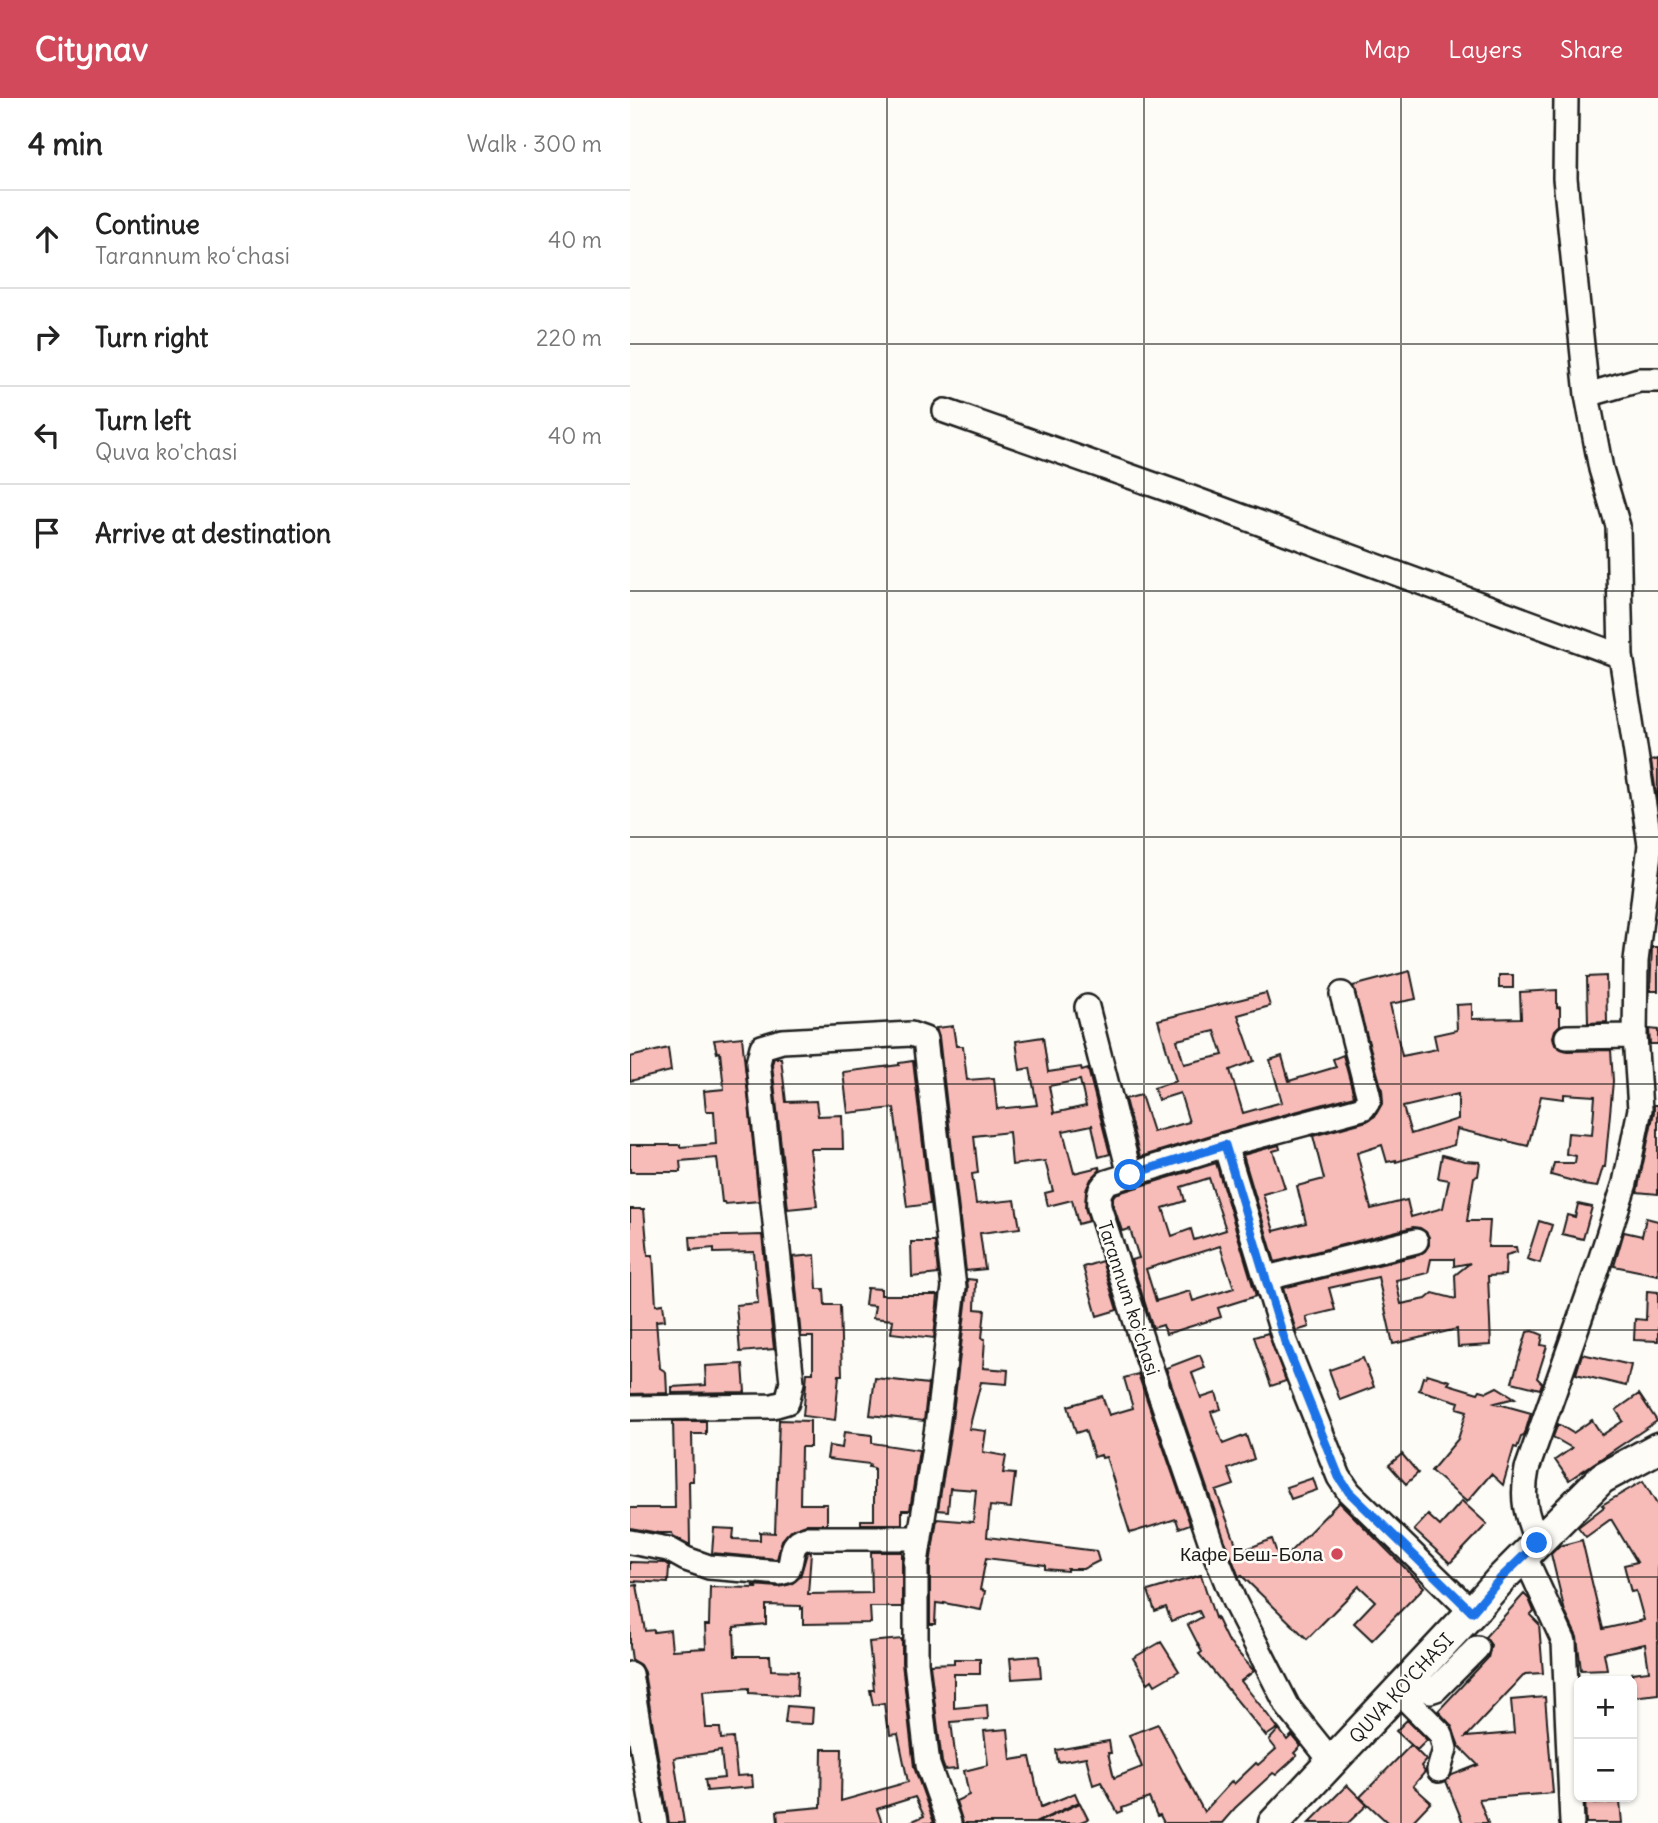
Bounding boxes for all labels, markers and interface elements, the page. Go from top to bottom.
text: Citynav [35,28,148,70]
text: Map [1364,34,1410,64]
text: Layers [1448,34,1522,64]
text: Share [1560,34,1623,64]
text: 4 min [28,125,103,163]
text: Walk · 300 m [467,129,602,158]
text: Continue [95,208,200,241]
icon: ahead [28,220,66,258]
text: 40 m [548,225,602,254]
text: Tarannum koʻchasi [95,241,290,270]
icon: right [28,318,66,356]
text: Turn right [95,321,208,354]
text: 220 m [536,323,602,352]
text: Turn left [95,404,191,437]
icon: left [28,416,66,454]
text: 40 m [548,421,602,450]
text: Quva ko'chasi [95,437,237,466]
icon: arrive [28,514,66,552]
text: Arrive at destination [95,517,331,550]
route start [1114,1159,1145,1190]
street label: Tarannum koʻchasi [1093,1218,1165,1378]
route end [1521,1527,1552,1558]
place label: Кафе Беш-Бола [1180,1542,1323,1566]
marker: Кафе Беш-Бола [1329,1546,1345,1562]
street label: QUVA KO'CHASI [1344,1628,1458,1748]
map controls [1574,1676,1637,1802]
button: + [1574,1676,1637,1739]
button: − [1574,1739,1637,1802]

